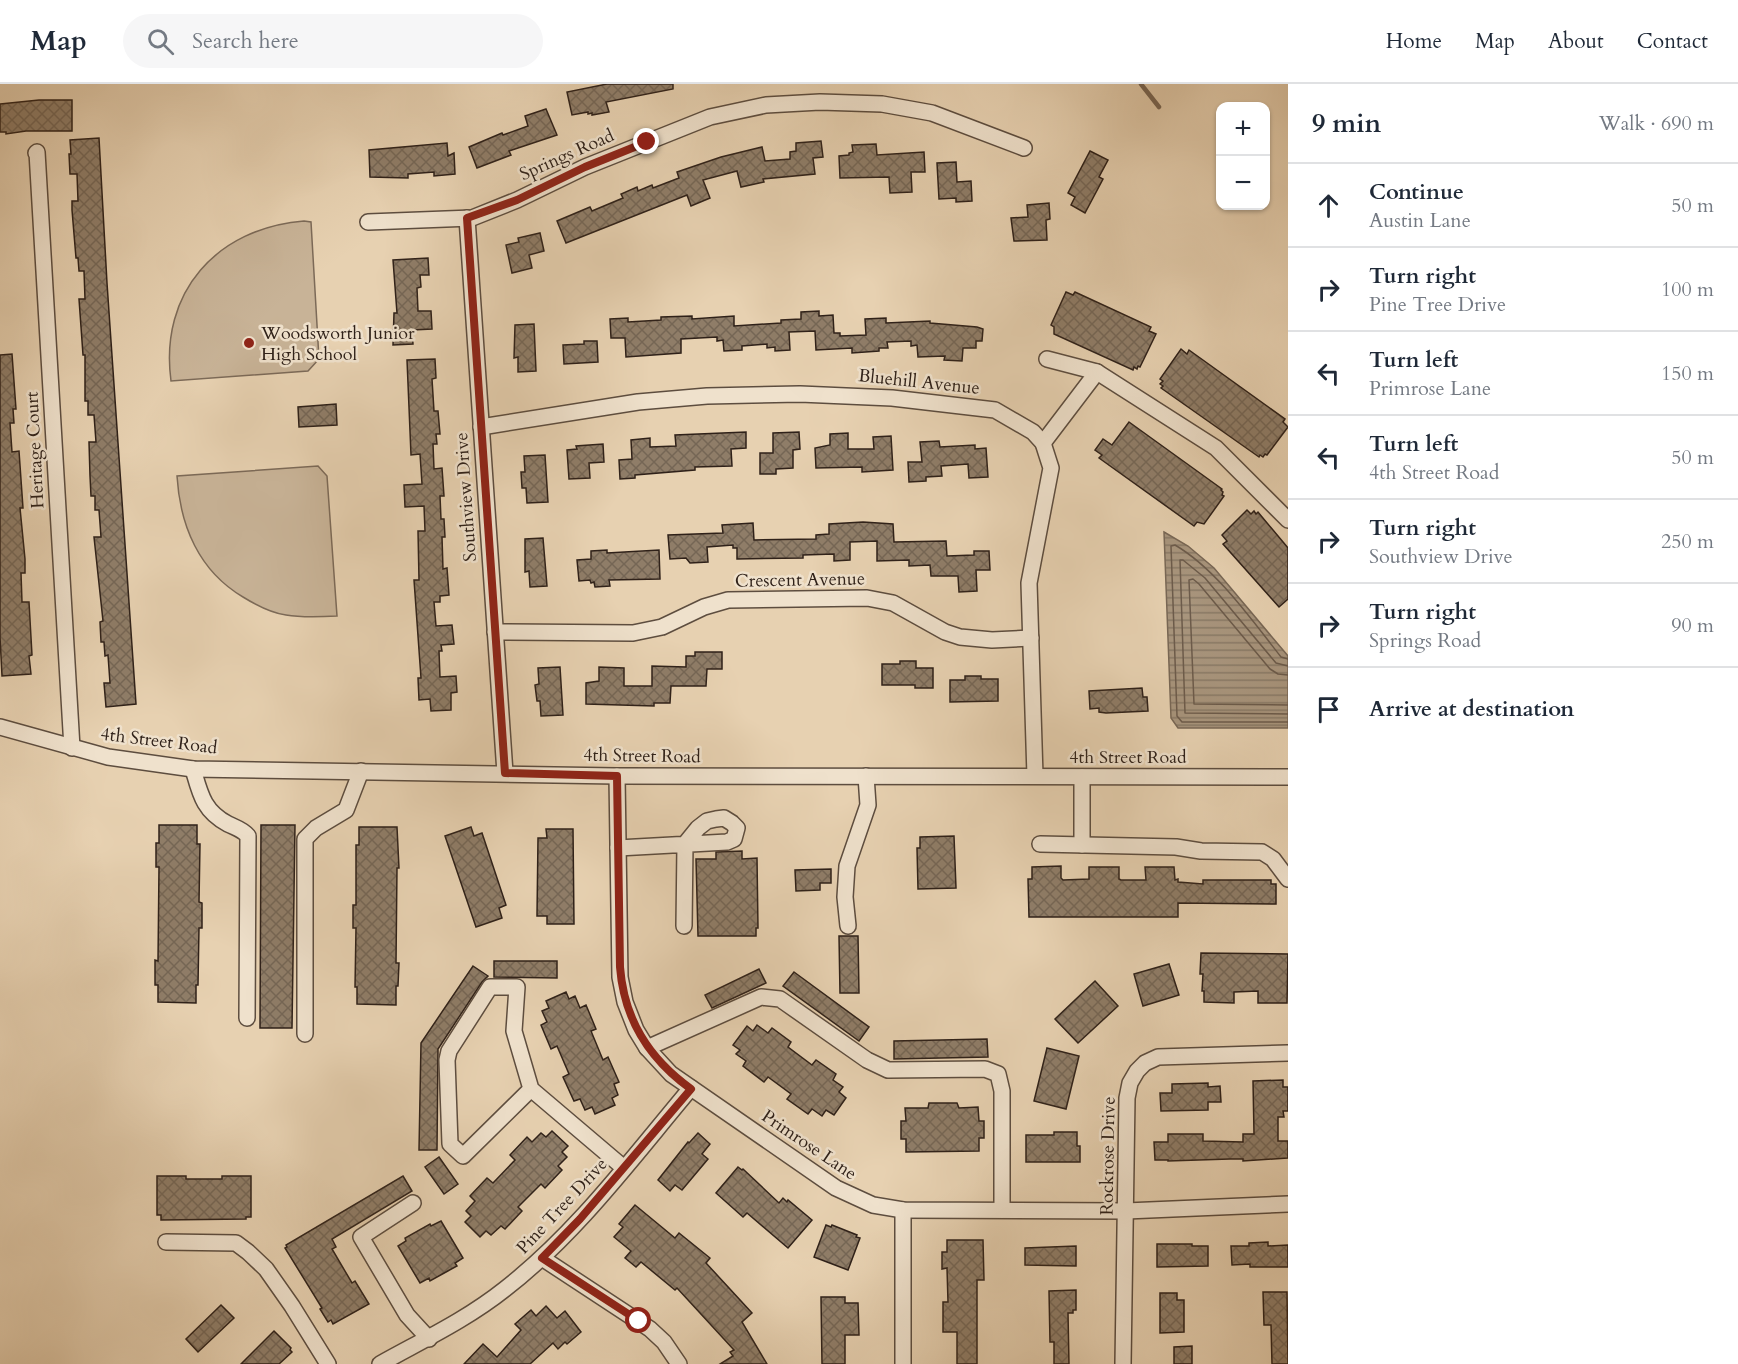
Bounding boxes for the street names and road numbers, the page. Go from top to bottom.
street label: Springs Road [516,123,619,187]
street label: Bluehill Avenue [857,363,981,401]
street label: Heritage Court [19,391,51,509]
street label: Southview Drive [449,432,483,562]
street label: Crescent Avenue [735,566,865,594]
street label: 4th Street Road [99,721,219,761]
street label: 4th Street Road [583,742,701,770]
street label: 4th Street Road [1069,745,1187,770]
street label: Rockrose Drive [1094,1096,1122,1216]
street label: Primrose Lane [756,1104,862,1186]
street label: Pine Tree Drive [511,1152,613,1260]

